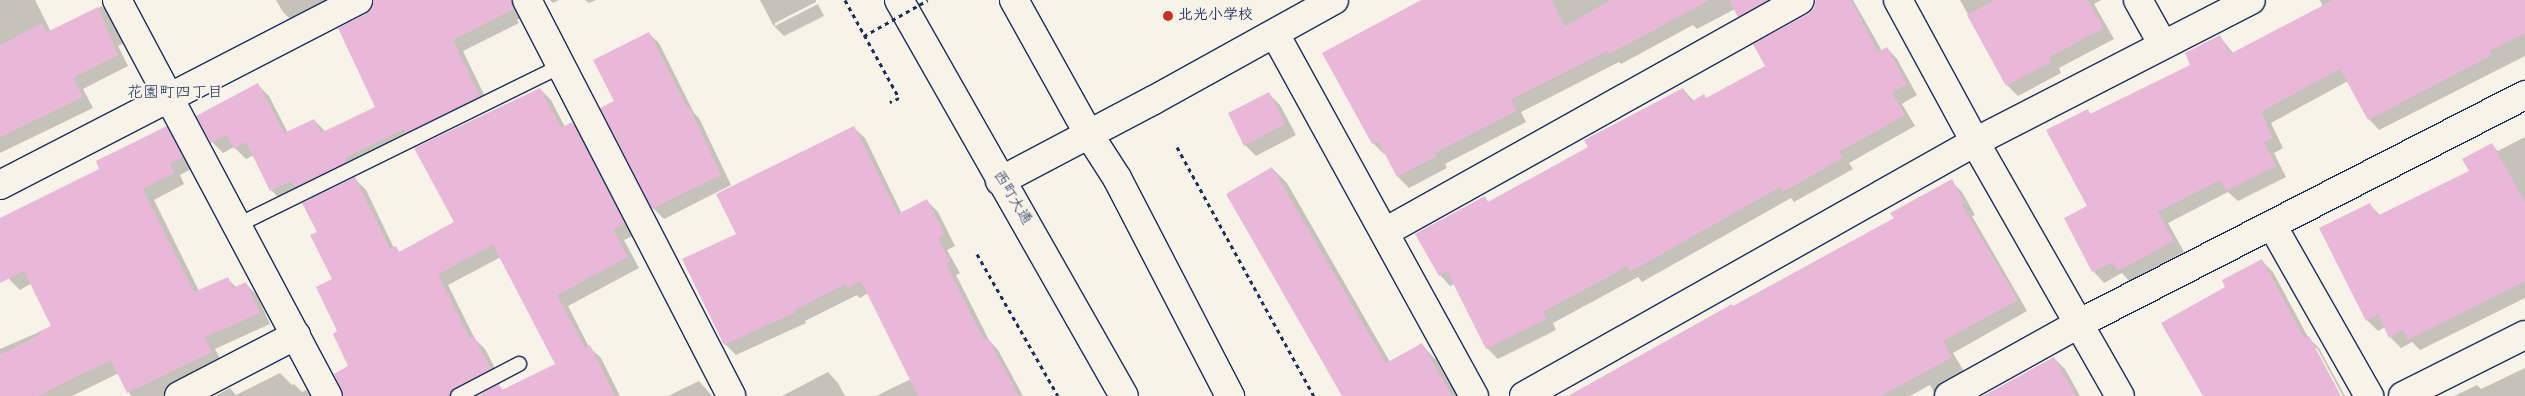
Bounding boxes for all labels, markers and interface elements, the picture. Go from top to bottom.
place label: 北光小学校 [1178,7,1253,25]
marker: 北光小学校 [1162,10,1174,22]
district label: 花園町四丁目 [127,83,223,103]
street label: 西町大通 [989,168,1035,228]

